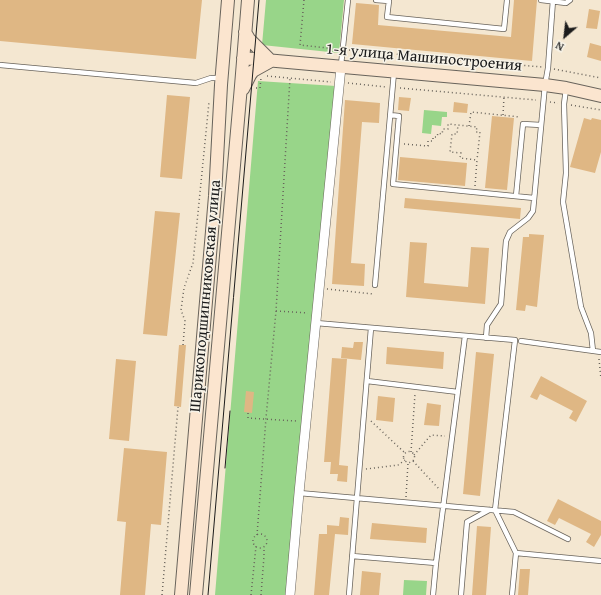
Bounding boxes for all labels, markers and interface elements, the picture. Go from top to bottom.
north arrow [545,16,585,56]
text: N [552,38,566,55]
street label: 1-я улица Машиностроения [325,40,523,76]
street label: Шарикоподшипниковская улица [186,179,226,413]

